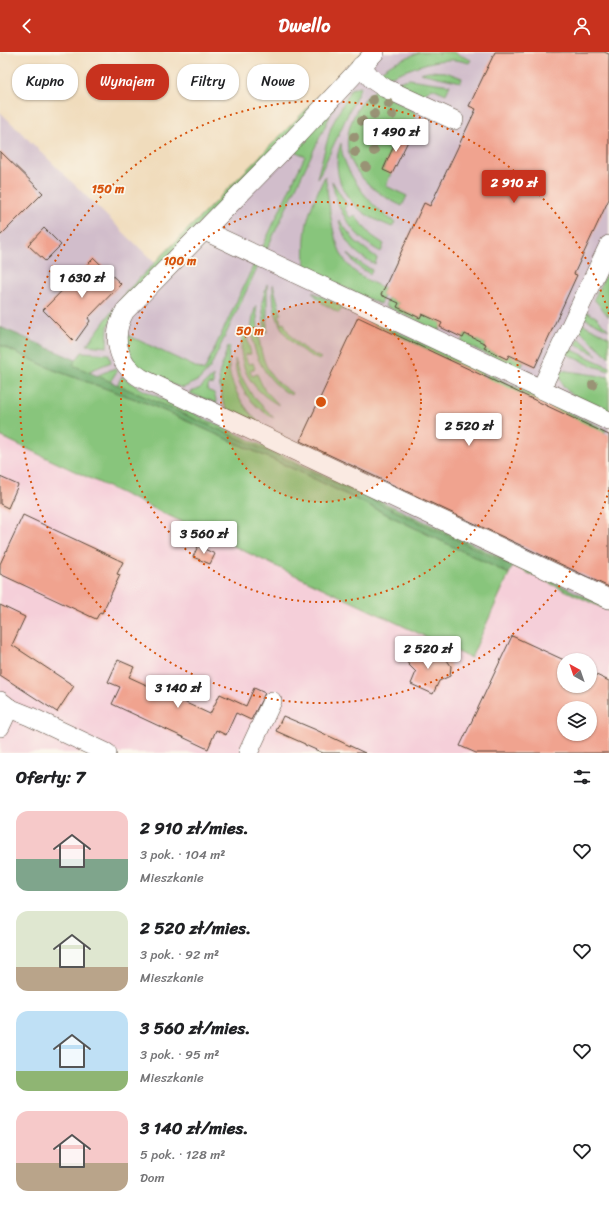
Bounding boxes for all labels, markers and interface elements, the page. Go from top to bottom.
text: Dwello [279,10,330,42]
icon: back [16,15,38,37]
icon: person [571,15,593,37]
chip: Kupno [12,64,78,100]
chip: Wynajem [86,64,169,100]
chip: Filtry [177,64,239,100]
chip: Nowe [247,64,309,100]
pin: 1 490 zł [355,119,437,153]
text: 1 490 zł [372,120,420,143]
pin: 2 910 zł [473,170,555,204]
text: 2 910 zł [491,171,537,194]
text: 150 m [92,178,125,200]
text: 100 m [164,250,197,272]
pin: 1 630 zł [41,265,123,299]
text: 1 630 zł [59,266,105,289]
text: 50 m [236,320,264,342]
centre of rings [314,395,328,409]
pin: 2 520 zł [428,413,510,447]
text: 2 520 zł [445,414,493,437]
pin: 3 560 zł [163,521,245,555]
text: 3 560 zł [180,522,228,545]
pin: 2 520 zł [387,636,469,670]
text: 2 520 zł [404,637,452,660]
north arrow [557,653,597,693]
map controls [557,653,597,741]
pin: 3 140 zł [137,675,219,709]
text: 3 140 zł [155,676,201,699]
button: layers [557,701,597,741]
text: Oferty: 7 [16,762,85,792]
icon: filters [571,766,593,788]
text: 2 910 zł/mies. [140,813,249,843]
icon: home [48,827,96,875]
icon: heart [571,840,593,862]
text: 3 pok. · 104 m² [140,843,225,866]
text: Mieszkanie [140,866,204,889]
text: 2 520 zł/mies. [140,913,251,943]
icon: home [48,927,96,975]
icon: heart [571,940,593,962]
text: 3 pok. · 92 m² [140,943,219,966]
text: Mieszkanie [140,966,204,989]
text: 3 560 zł/mies. [140,1013,250,1043]
icon: home [48,1027,96,1075]
icon: heart [571,1040,593,1062]
text: 3 pok. · 95 m² [140,1043,219,1066]
text: Mieszkanie [140,1066,204,1089]
text: 3 140 zł/mies. [140,1113,248,1143]
icon: home [48,1127,96,1175]
icon: heart [571,1140,593,1162]
text: 5 pok. · 128 m² [140,1143,225,1166]
text: Dom [140,1166,164,1189]

